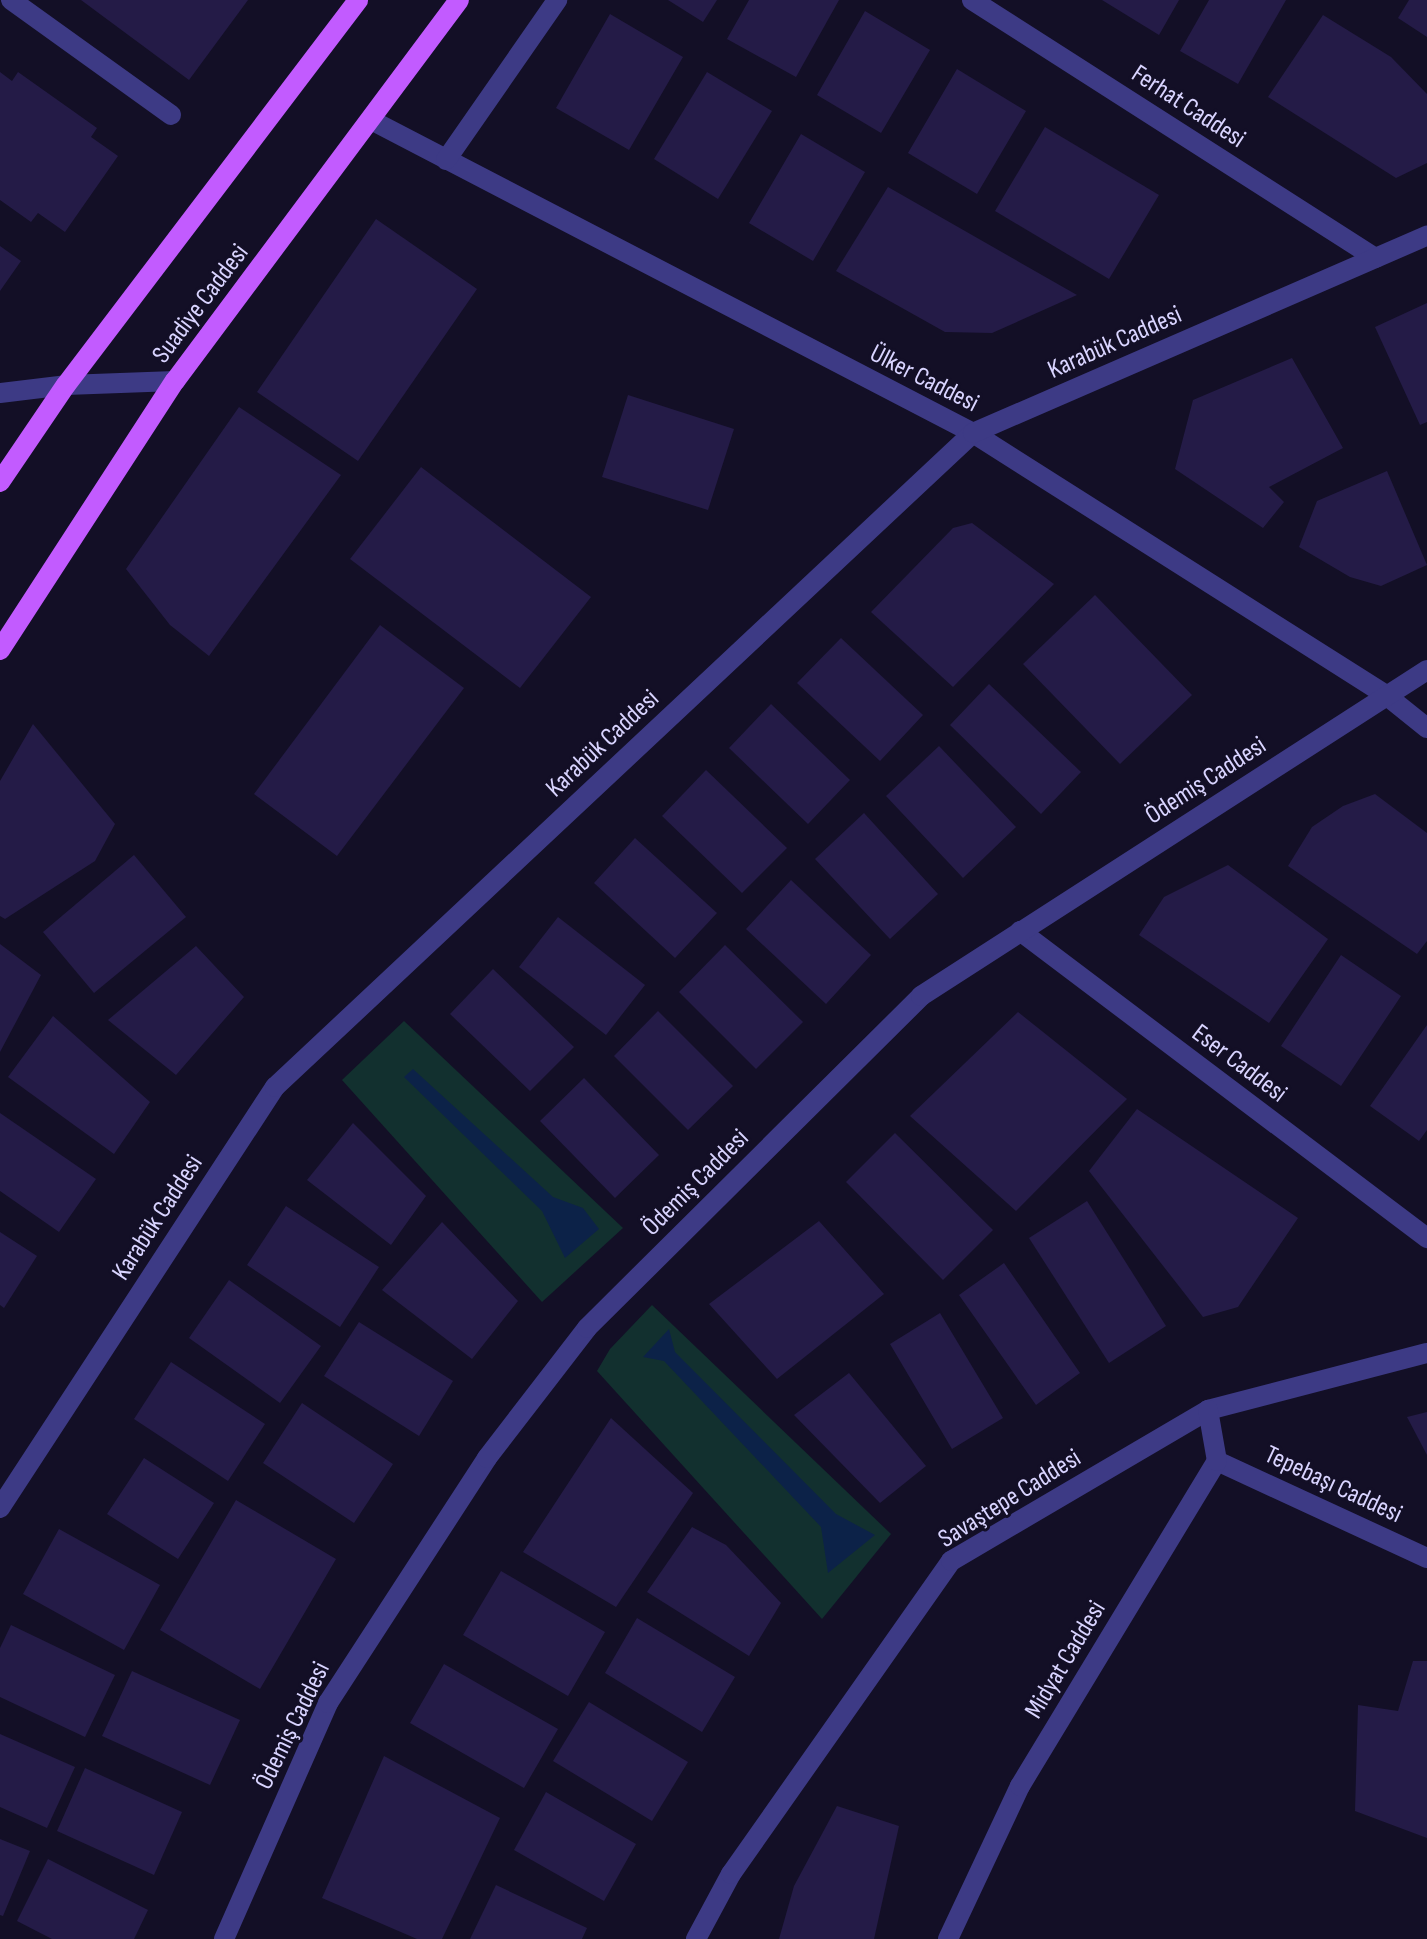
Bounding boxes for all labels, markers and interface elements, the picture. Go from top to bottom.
street label: Ferhat Caddesi [1125,59,1251,155]
street label: Suadiye Caddesi [146,238,256,370]
street label: Karabük Caddesi [1043,300,1187,386]
street label: Ülker Caddesi [864,338,984,420]
street label: Karabük Caddesi [540,684,666,804]
street label: Ödemiş Caddesi [1140,730,1272,832]
street label: Eser Caddesi [1185,1018,1293,1110]
street label: Ödemiş Caddesi [636,1123,756,1243]
street label: Karabük Caddesi [106,1150,210,1286]
street label: Tepebaşı Caddesi [1259,1440,1407,1530]
street label: Savaştepe Caddesi [933,1443,1087,1555]
street label: Midyat Caddesi [1019,1596,1113,1724]
street label: Ödemiş Caddesi [249,1657,337,1795]

